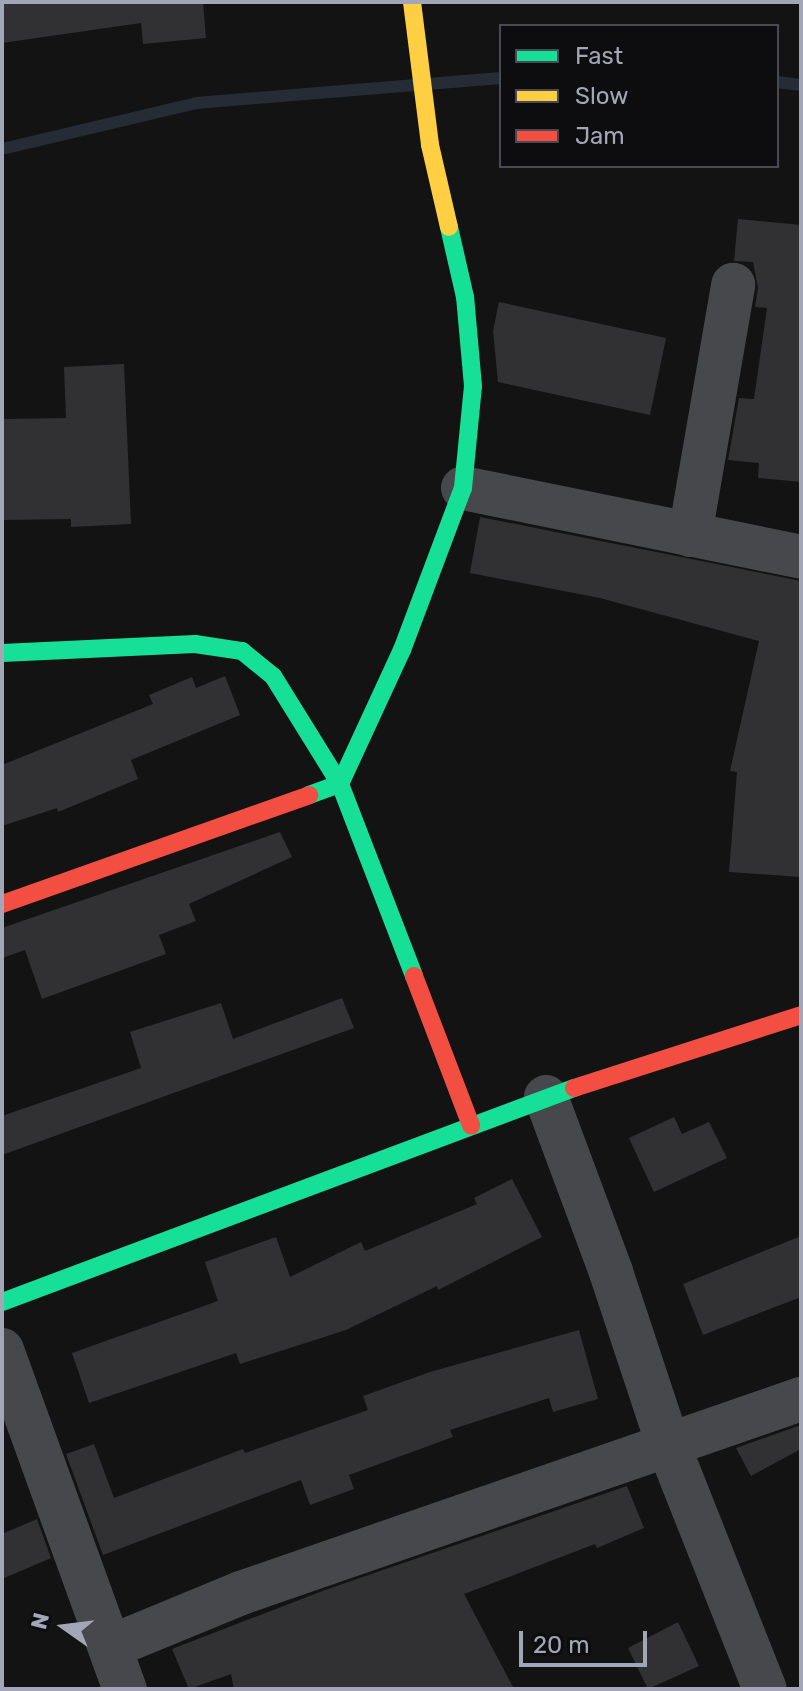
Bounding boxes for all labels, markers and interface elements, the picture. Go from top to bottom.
legend [499,24,779,168]
text: Fast [575,42,623,70]
text: Slow [575,82,628,110]
text: Jam [575,122,625,150]
north arrow [24,1587,104,1667]
text: N [25,1610,55,1632]
scale bar [523,1615,651,1665]
text: 20 m [533,1631,590,1659]

